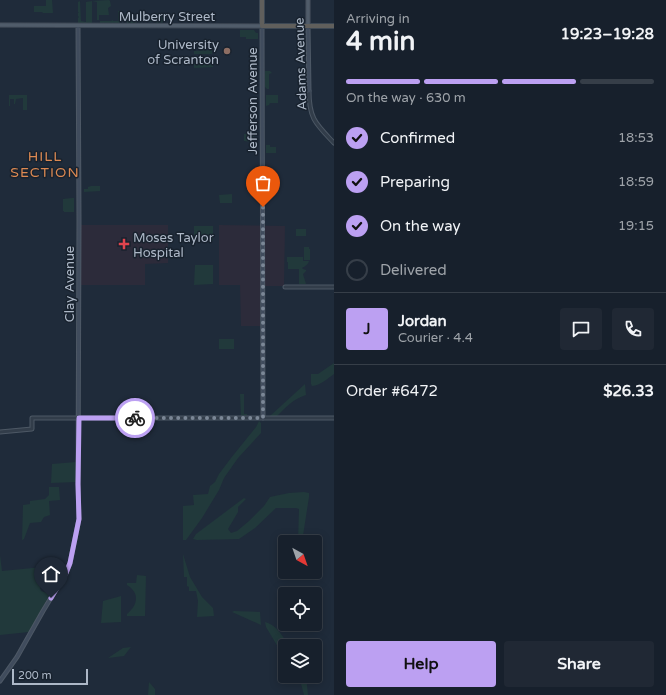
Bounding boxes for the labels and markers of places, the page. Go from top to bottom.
place label: University of Scranton [147,37,219,68]
marker: University of Scranton [222,46,232,56]
pin [246,166,280,207]
place label: Moses Taylor Hospital [133,230,214,261]
marker: Moses Taylor Hospital [118,238,130,250]
pin [34,557,68,598]

